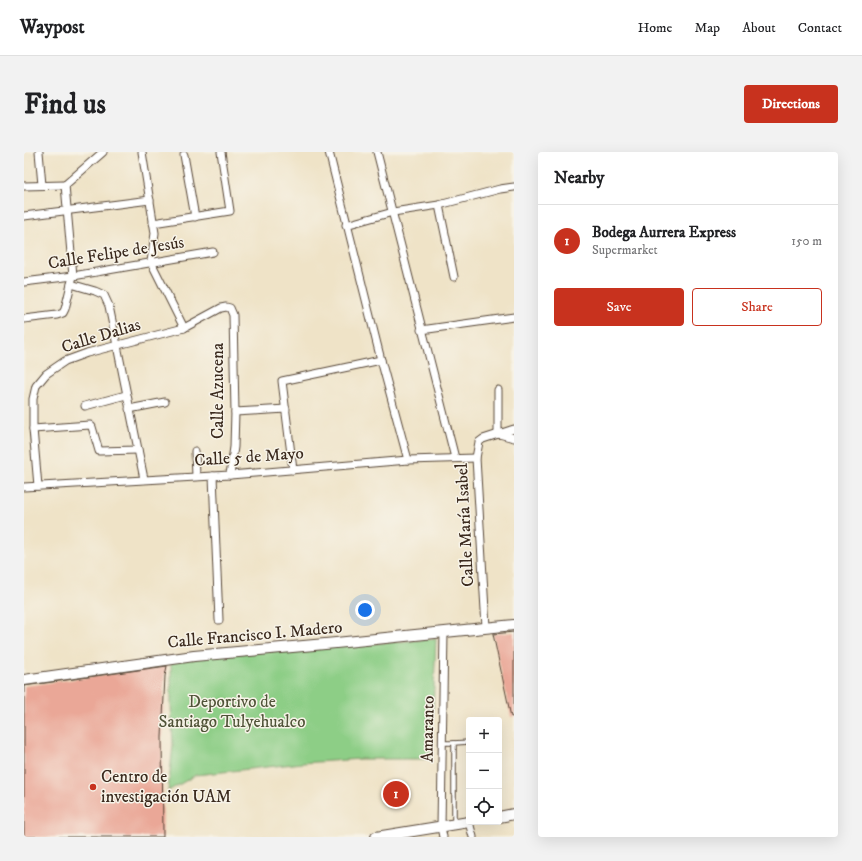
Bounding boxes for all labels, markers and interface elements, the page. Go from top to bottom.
text: Waypost [20,16,84,39]
text: Home [638,19,672,37]
text: Map [694,19,720,37]
text: About [742,19,776,37]
text: Contact [798,19,842,37]
button: Directions [744,85,838,123]
text: Find us [24,87,106,122]
text: Nearby [554,167,604,189]
text: Bodega Aurrera Express [592,223,736,242]
street label: Calle Felipe de Jesús [46,231,186,275]
text: 1 [565,233,569,249]
text: 150 m [791,233,822,249]
text: Supermarket [592,242,658,258]
button: Save [554,288,684,326]
button: Share [692,288,822,326]
street label: Calle Dalias [59,313,144,358]
street label: Calle Azucena [207,342,229,439]
street label: Calle 5 de Mayo [194,442,304,472]
street label: Calle María Isabel [451,463,479,587]
your location [355,600,375,620]
street label: Calle Francisco I. Madero [167,616,343,654]
park label: Deportivo de Santiago Tulyehualco [159,691,305,733]
street label: Amaranto [416,695,440,763]
map controls [466,717,502,825]
button: + [466,717,502,753]
button: − [466,753,502,789]
place label: Centro de investigación UAM [101,766,231,808]
pin: 1 [383,779,409,809]
marker: Centro de investigación UAM [88,782,98,792]
button: locate [466,789,502,825]

